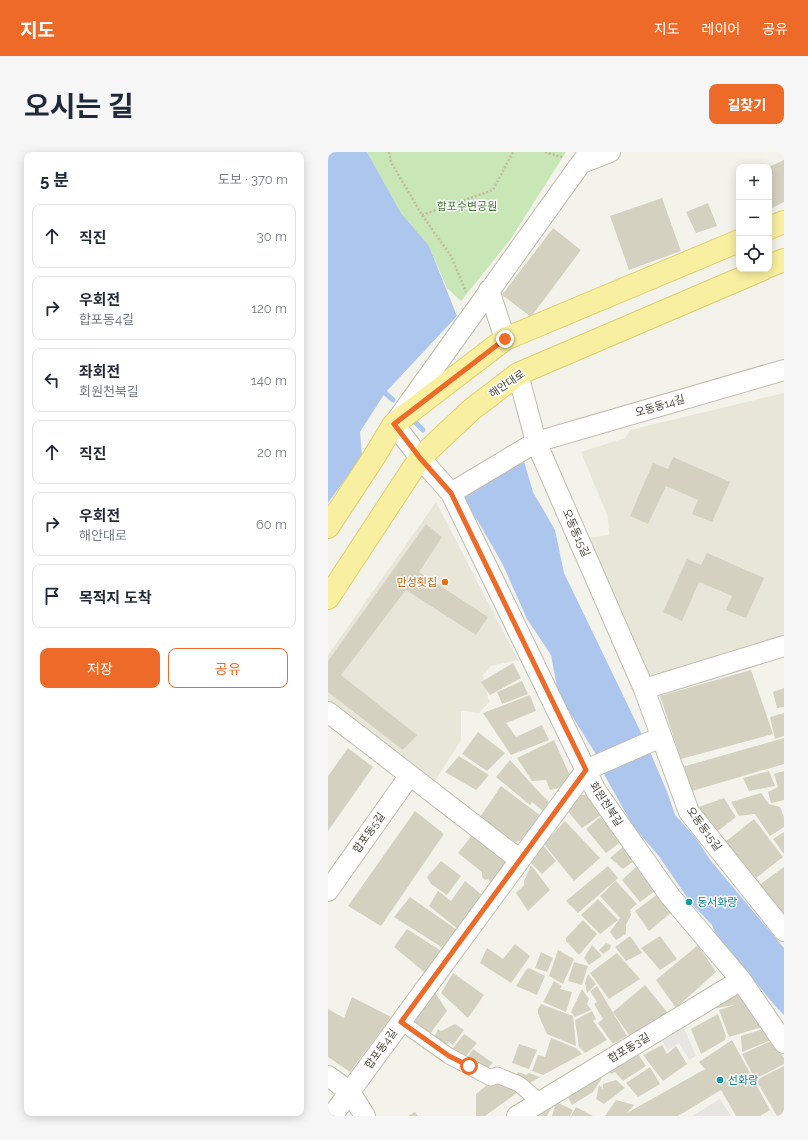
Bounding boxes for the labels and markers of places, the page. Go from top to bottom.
place label: 만성횟집 [397,576,437,589]
marker: 만성횟집 [440,577,450,587]
place label: 동서화랑 [697,896,737,909]
marker: 동서화랑 [684,897,694,907]
place label: 선화랑 [728,1074,758,1087]
marker: 선화랑 [715,1075,725,1085]

